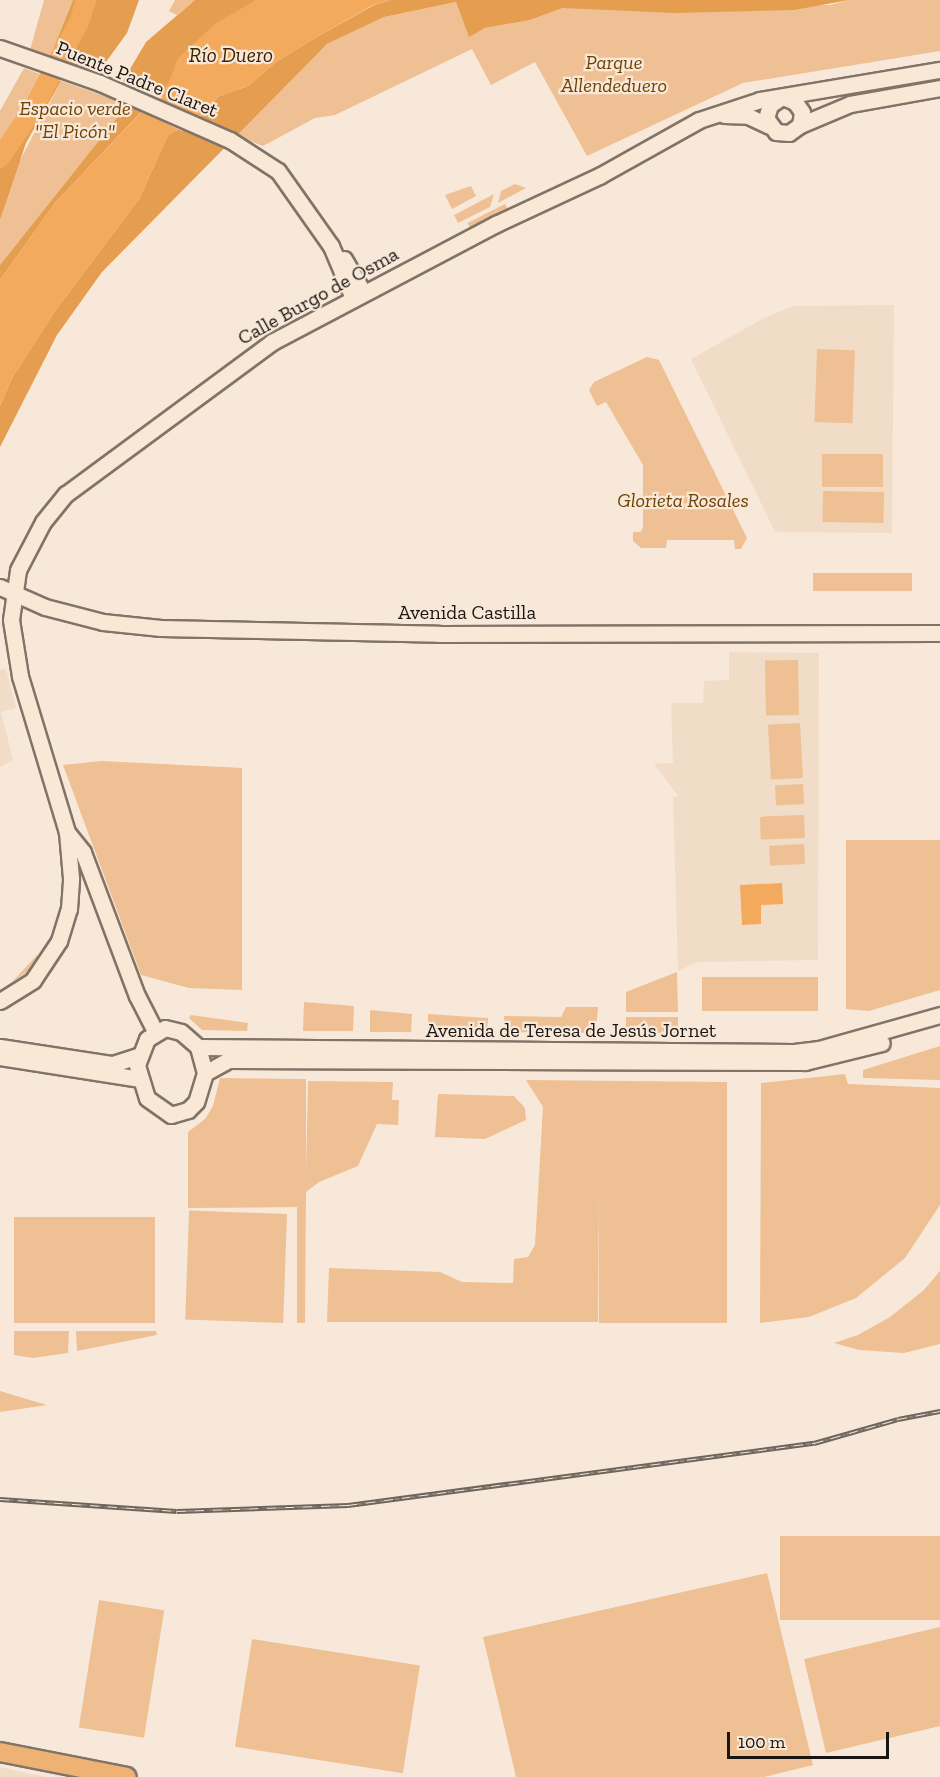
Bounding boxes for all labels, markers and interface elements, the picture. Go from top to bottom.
street label: Puente Padre Claret [53,36,221,122]
water label: Río Duero [189,42,273,68]
park label: Parque Allendeduero [561,50,667,97]
park label: Espacio verde "El Picón" [19,97,131,144]
street label: Calle Burgo de Osma [234,242,402,350]
park label: Glorieta Rosales [617,488,749,512]
street label: Avenida Castilla [398,600,536,624]
street label: Avenida de Teresa de Jesús Jornet [425,1018,717,1042]
scale bar [730,1720,892,1758]
text: 100 m [738,1731,785,1753]

